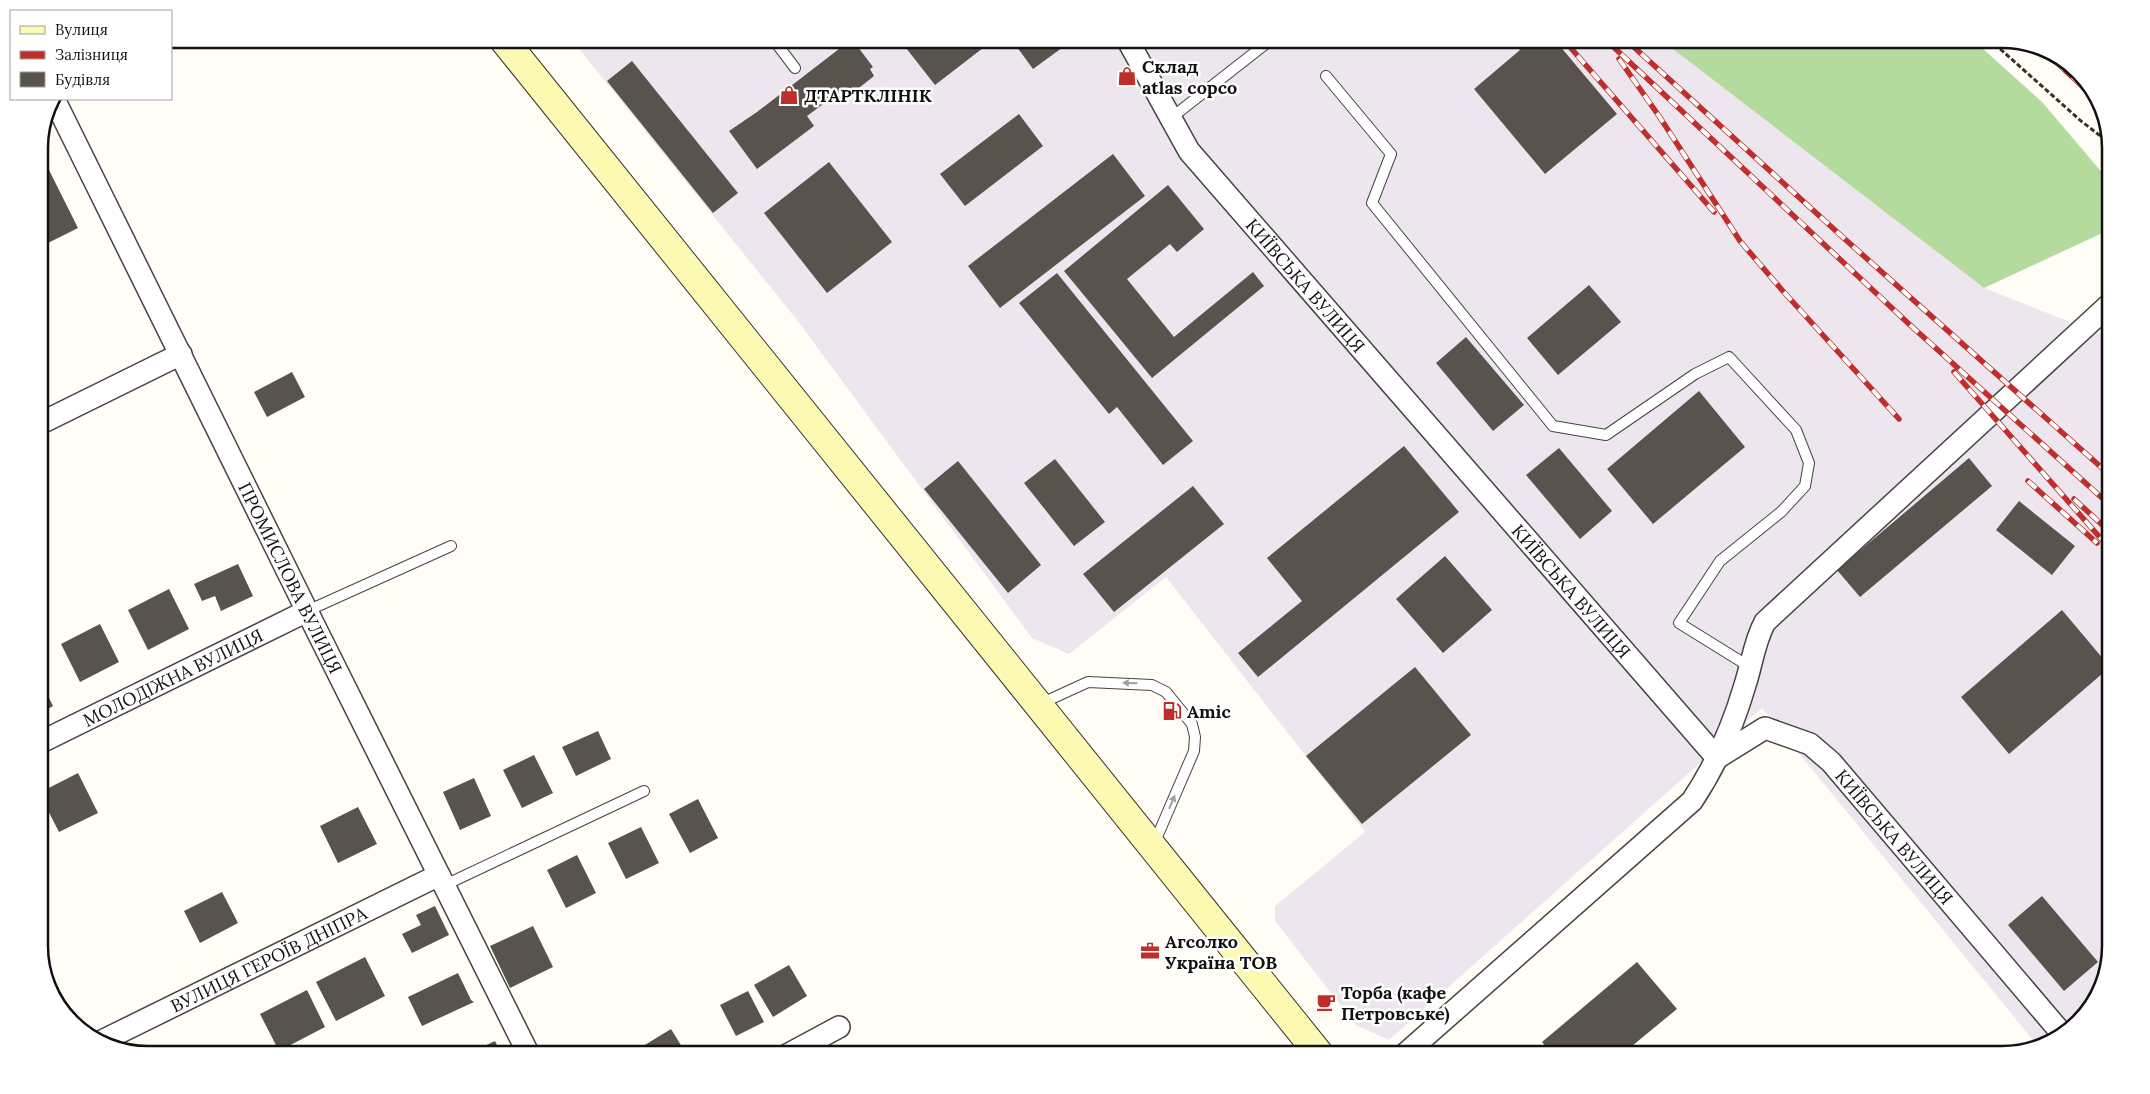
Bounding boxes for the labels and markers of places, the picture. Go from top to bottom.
place label: Склад atlas copco [1142,55,1237,99]
shop icon: Склад atlas copco [1116,65,1138,87]
shop icon: ДТАРТКЛІНІК [778,84,800,106]
place label: ДТАРТКЛІНІК [804,84,932,107]
fuel station icon: Amic [1161,700,1183,722]
place label: Amic [1187,700,1231,723]
place label: Агсолко Україна ТОВ [1165,930,1277,974]
office icon: Агсолко Україна ТОВ [1139,940,1161,962]
place label: Торба (кафе Петровське) [1341,981,1450,1025]
cafe icon: Торба (кафе Петровське) [1315,991,1337,1013]

